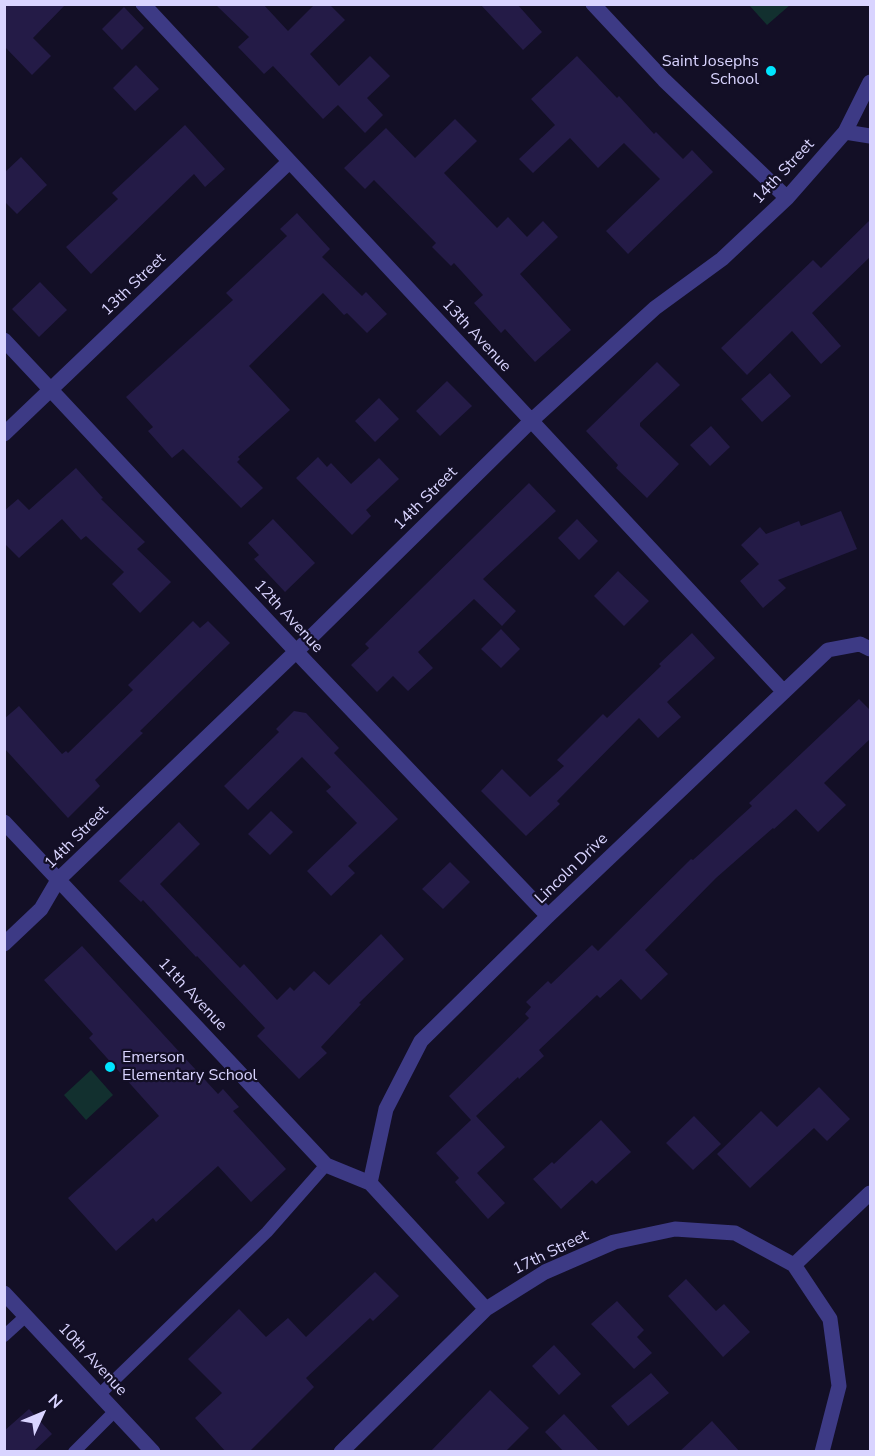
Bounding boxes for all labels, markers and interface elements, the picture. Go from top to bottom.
place label: Saint Josephs School [662,52,759,90]
marker: Saint Josephs School [764,64,778,78]
street label: 14th Street [749,136,819,208]
street label: 13th Street [98,250,170,320]
street label: 13th Avenue [437,296,515,376]
street label: 14th Street [390,463,462,535]
street label: 12th Avenue [249,577,327,657]
street label: 14th Street [41,802,113,874]
street label: Lincoln Drive [532,830,612,908]
street label: 11th Avenue [153,955,231,1035]
place label: Emerson Elementary School [122,1048,257,1086]
marker: Emerson Elementary School [103,1060,117,1074]
street label: 17th Street [510,1226,592,1280]
street label: 10th Avenue [53,1320,131,1400]
north arrow [12,1384,72,1444]
text: N [43,1390,67,1413]

